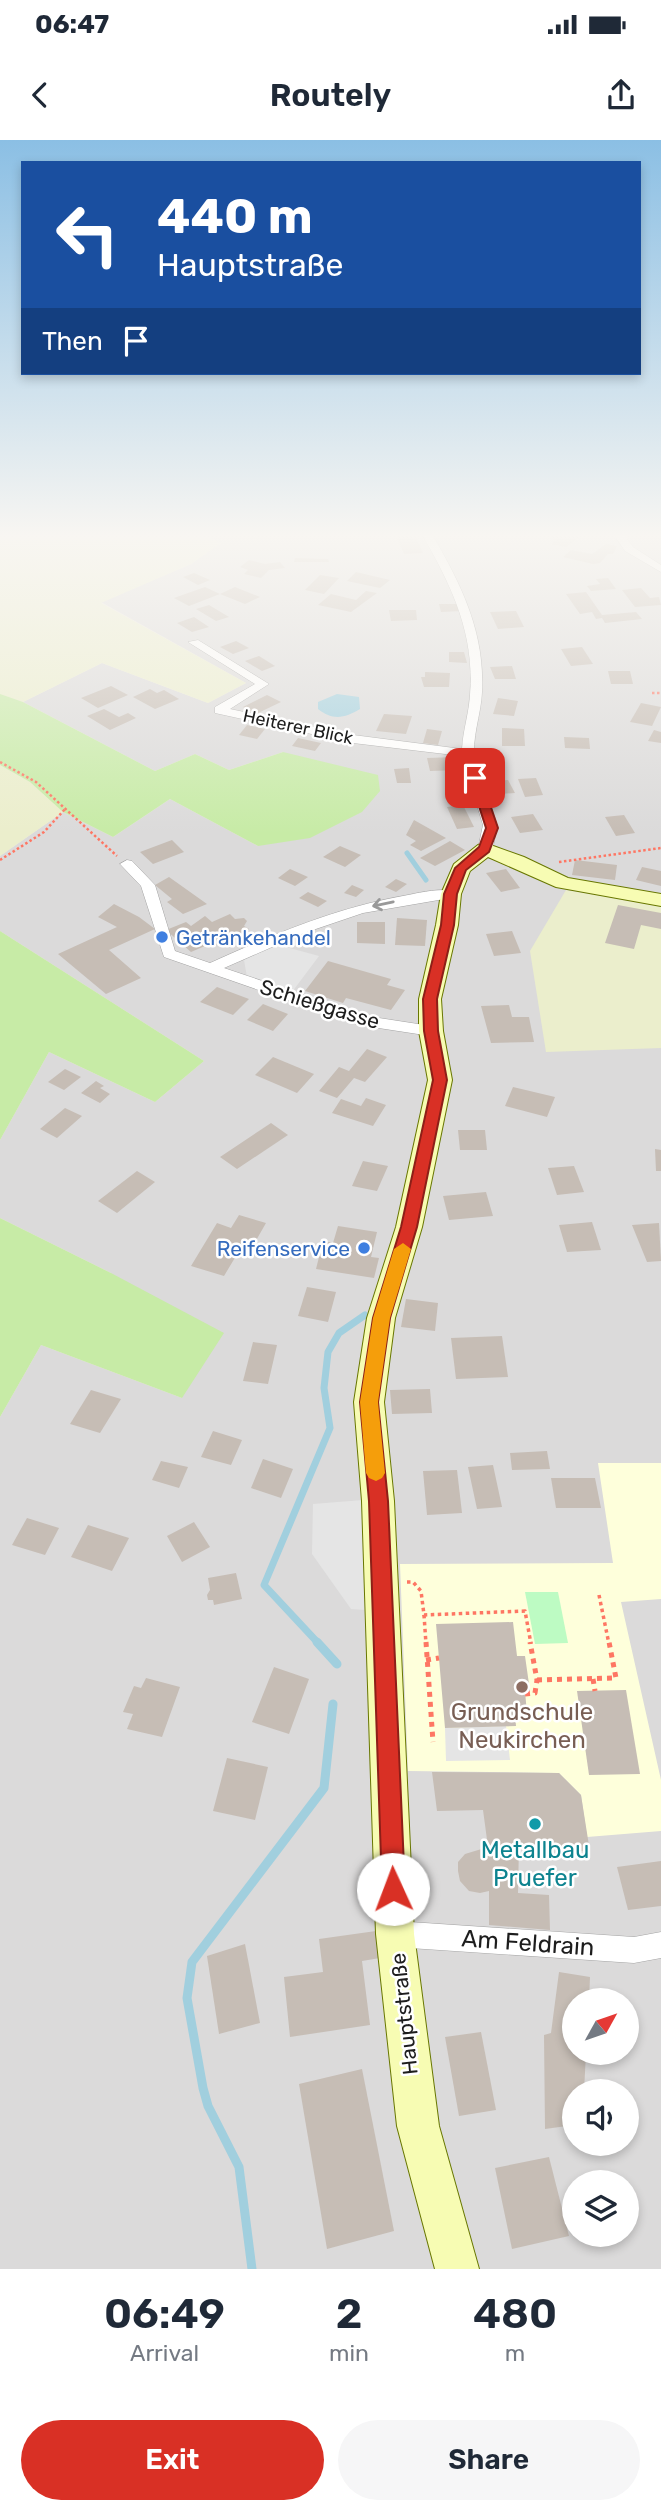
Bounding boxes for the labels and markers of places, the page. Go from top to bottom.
pin [445,748,505,808]
place label: Getränkehandel [176,925,331,950]
marker: Getränkehandel [154,929,170,945]
place label: Reifenservice [217,1236,350,1261]
marker: Reifenservice [356,1240,372,1256]
marker: Grundschule Neukirchen [514,1679,530,1695]
place label: Grundschule Neukirchen [451,1698,593,1754]
marker: Metallbau Pruefer [527,1816,543,1832]
place label: Metallbau Pruefer [481,1836,589,1892]

